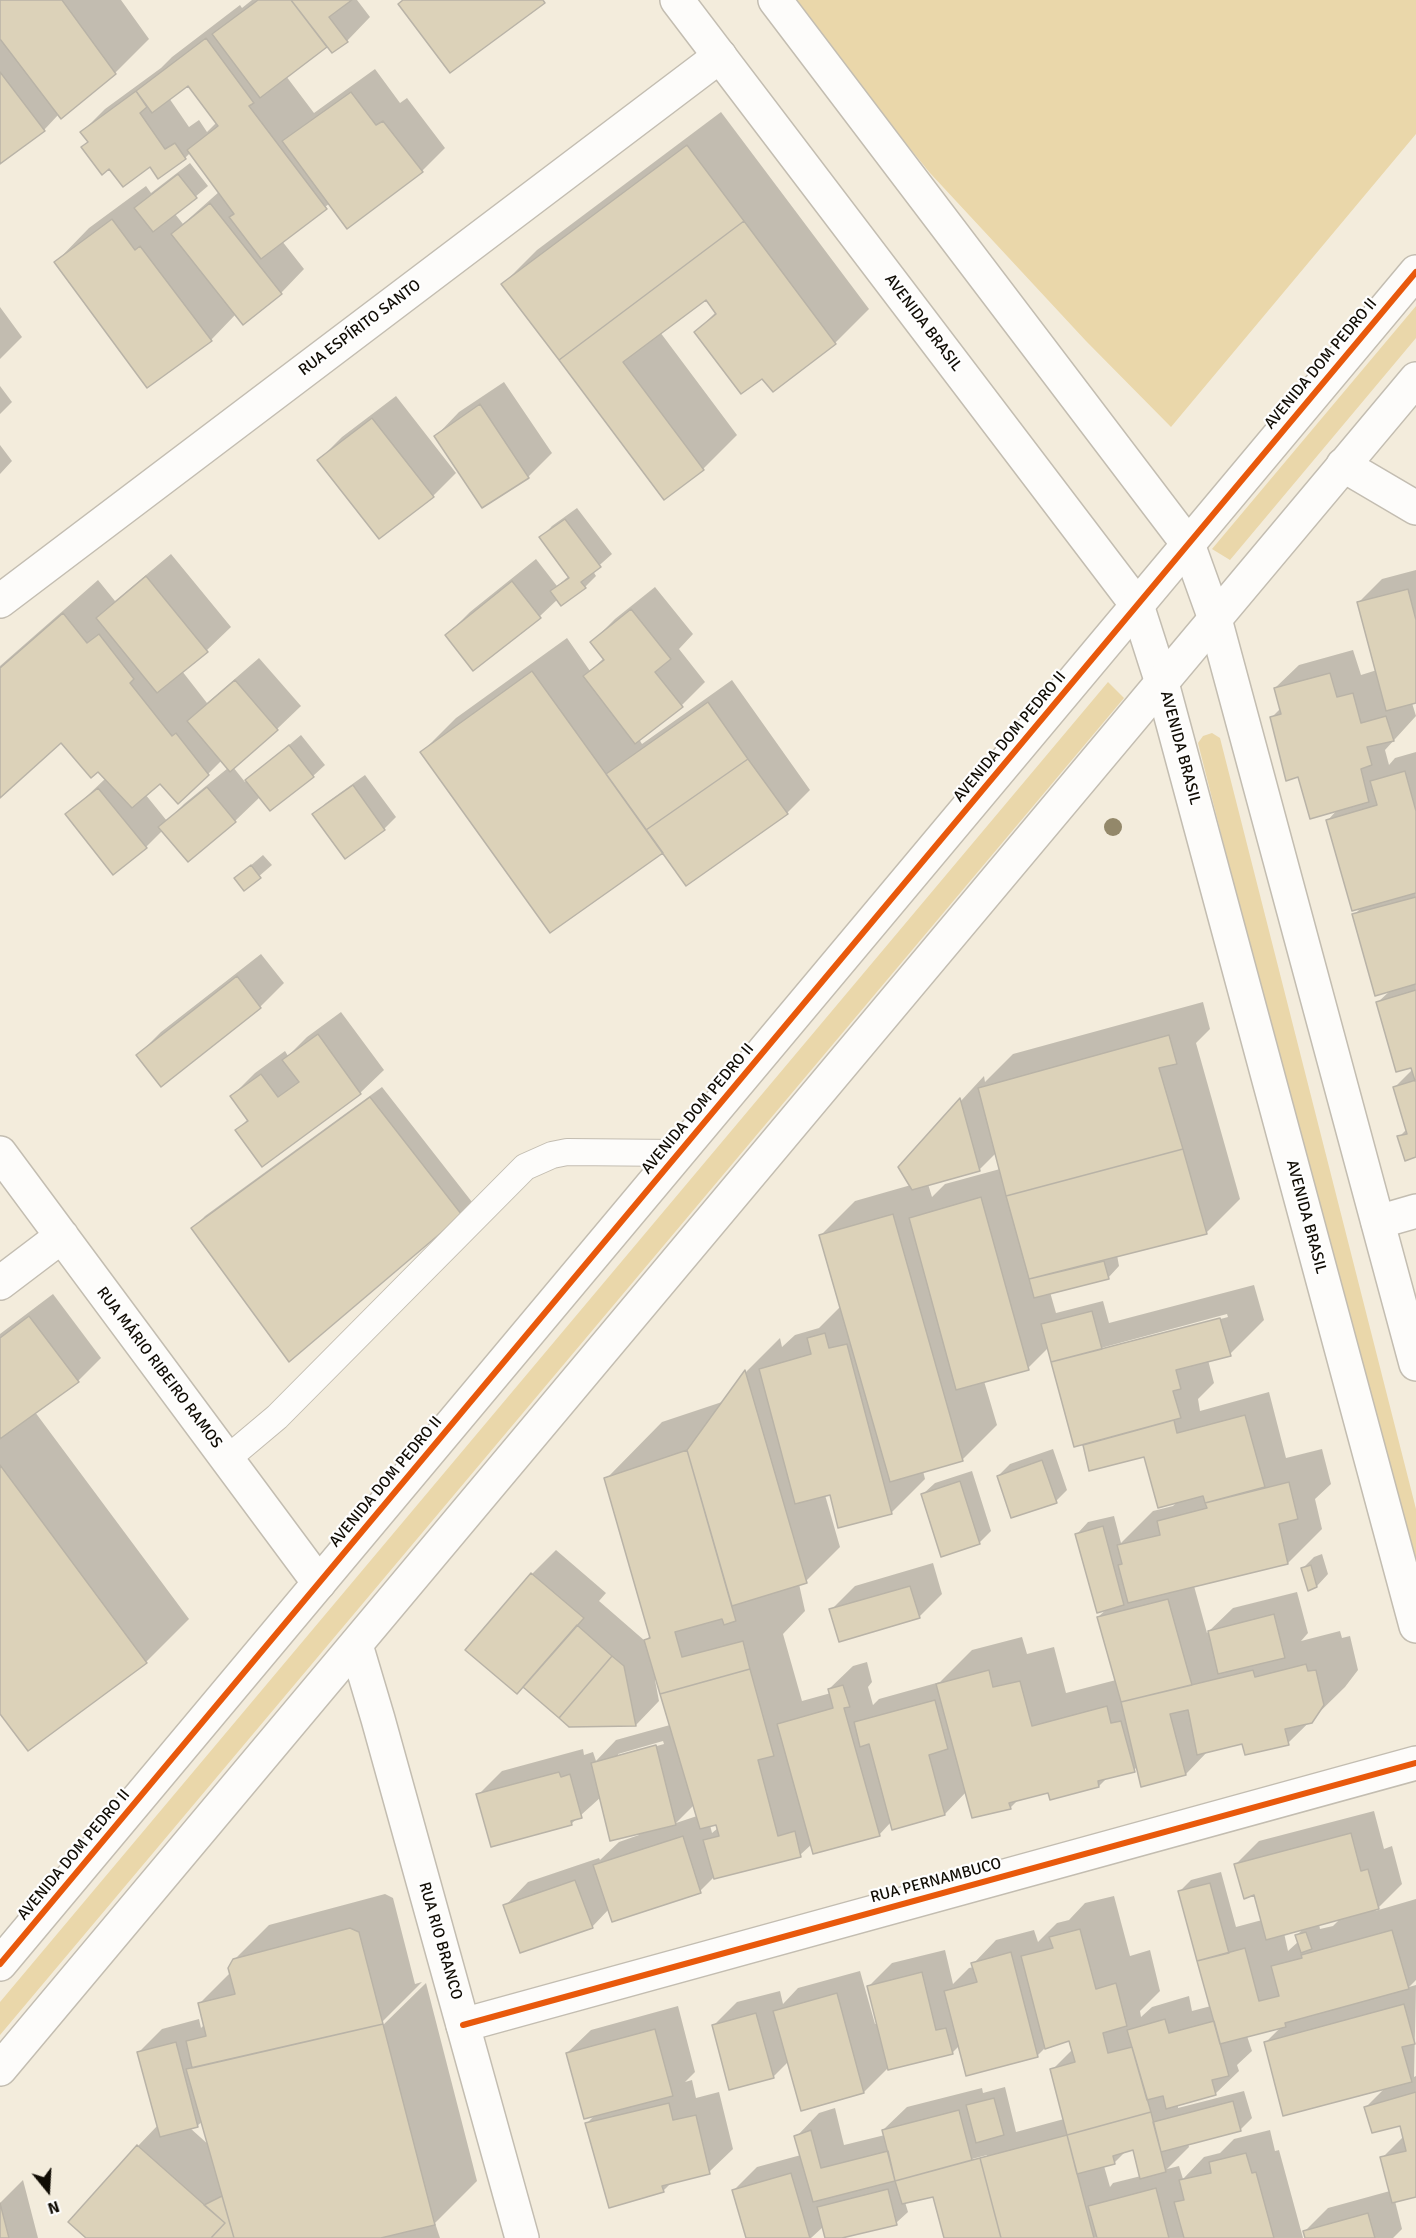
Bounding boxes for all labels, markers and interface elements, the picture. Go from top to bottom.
street label: AVENIDA BRASIL [880,270,966,376]
street label: RUA ESPÍRITO SANTO [295,276,425,380]
street label: AVENIDA DOM PEDRO II [1261,295,1381,433]
street label: AVENIDA DOM PEDRO II [950,668,1070,806]
street label: AVENIDA BRASIL [1156,689,1204,807]
street label: AVENIDA DOM PEDRO II [638,1040,758,1178]
street label: AVENIDA BRASIL [1282,1158,1330,1276]
street label: RUA MÁRIO RIBEIRO RAMOS [92,1284,226,1452]
street label: AVENIDA DOM PEDRO II [326,1413,446,1551]
street label: AVENIDA DOM PEDRO II [14,1786,134,1924]
street label: RUA PERNAMBUCO [868,1854,1004,1908]
street label: RUA RIO BRANCO [414,1880,466,2002]
north arrow [18,2160,78,2220]
text: N [45,2196,62,2218]

